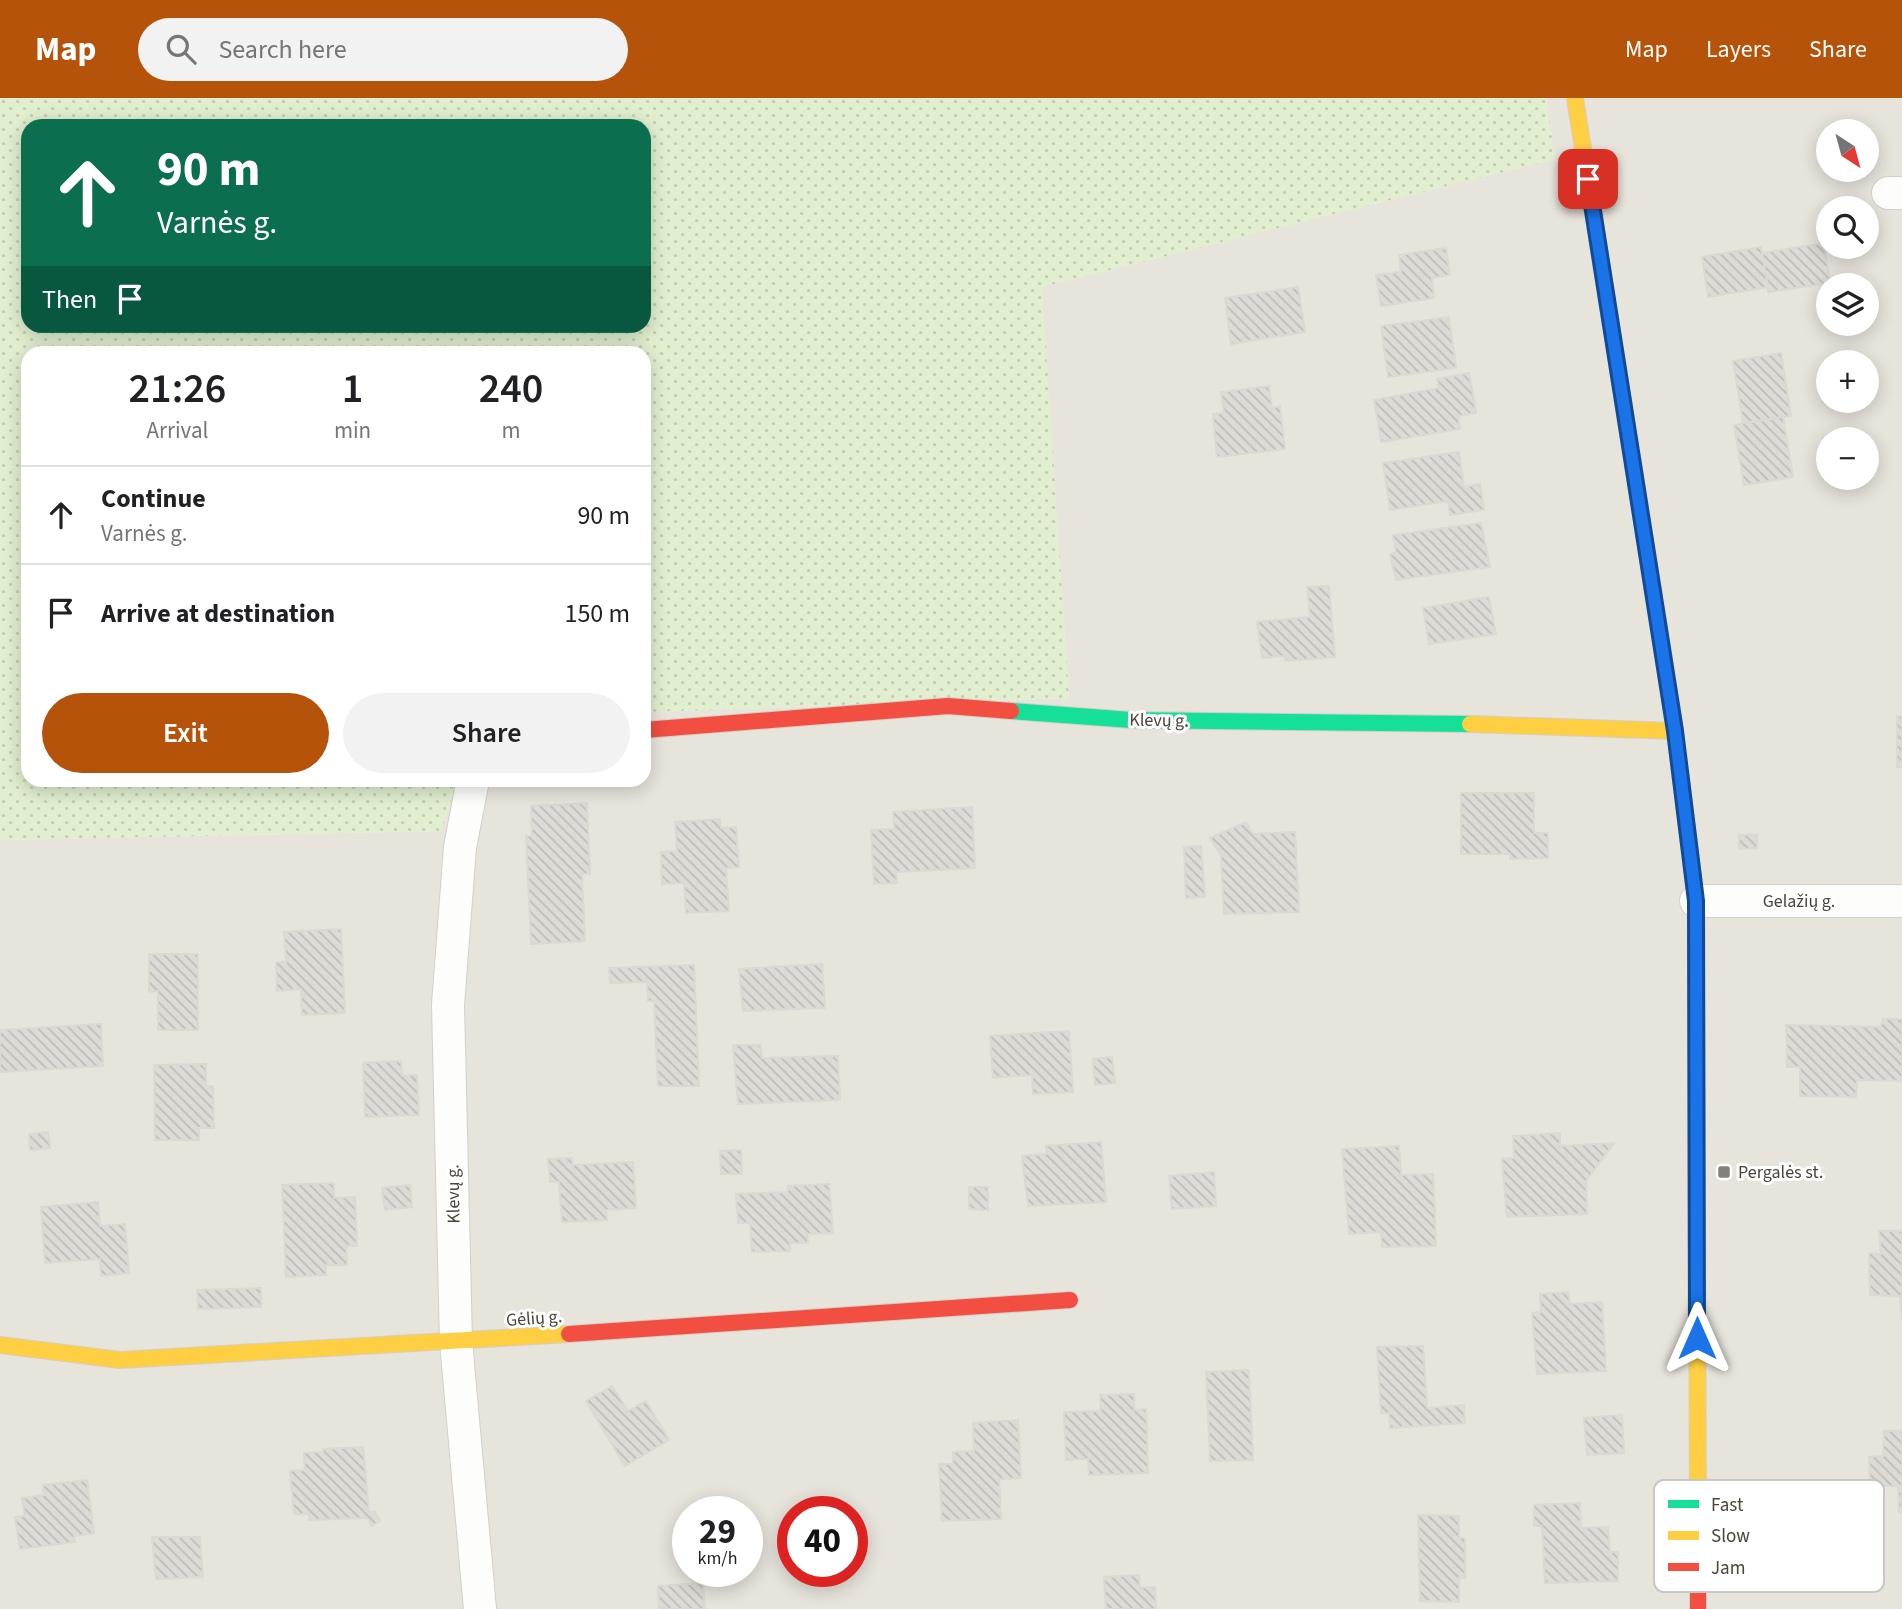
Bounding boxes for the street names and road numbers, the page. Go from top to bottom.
street label: Klevų g. [1129,707,1189,734]
street label: Gelažių g. [1763,889,1835,914]
street label: Klevų g. [440,1164,467,1224]
street label: Gėlių g. [505,1304,563,1333]

